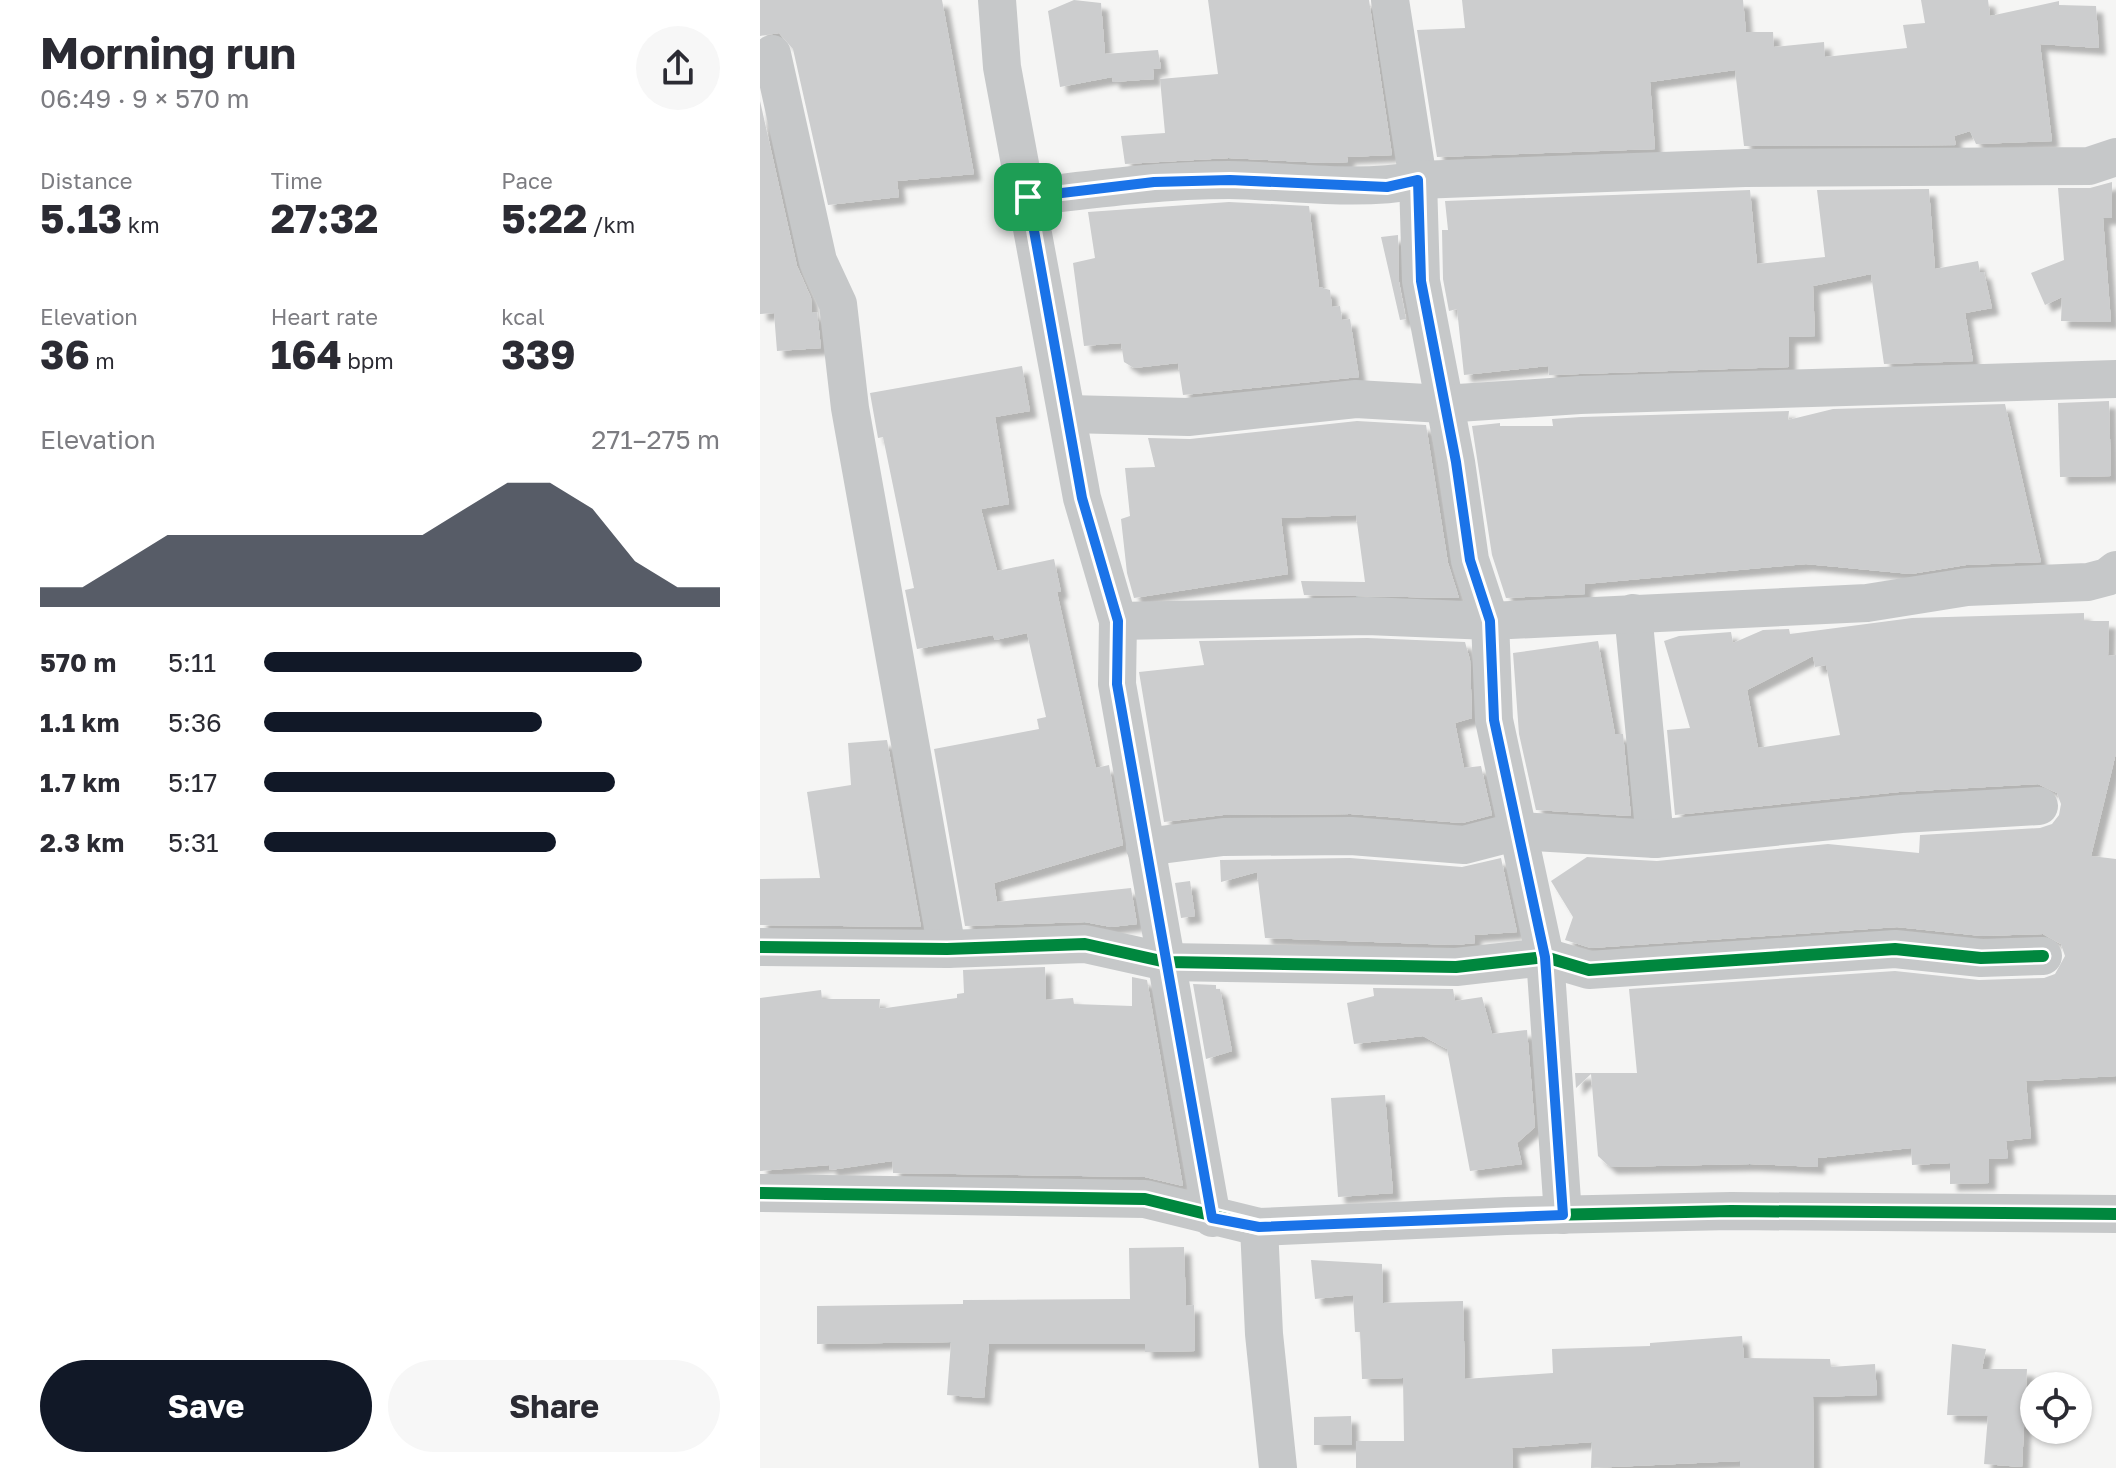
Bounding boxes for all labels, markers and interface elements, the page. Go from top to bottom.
text: Morning run [40,26,296,79]
button: share [636,26,720,110]
text: 06:49 · 9 × 570 m [40,83,250,114]
pin [994,163,1062,231]
text: Distance [40,167,132,194]
text: Time [271,167,322,194]
text: Pace [501,167,553,194]
icon: arrive [1006,175,1050,219]
text: 5.13 [40,194,122,242]
text: 27:32 [271,194,378,242]
text: 5:22 [501,194,587,242]
text: km [122,211,160,238]
text: /km [587,211,635,238]
text: Elevation [40,303,138,330]
text: Heart rate [271,303,378,330]
text: kcal [501,303,545,330]
text: 36 [40,330,90,378]
text: 164 [271,330,342,378]
text: 339 [501,330,576,378]
text: m [90,347,115,374]
text: bpm [342,347,394,374]
text: Elevation [40,424,156,455]
text: 271–275 m [591,424,720,455]
text: 570 m [40,647,116,678]
text: 5:11 [168,647,216,678]
text: 1.1 km [40,707,119,738]
text: 5:36 [168,707,222,738]
text: 1.7 km [40,767,120,798]
text: 5:17 [168,767,217,798]
text: 2.3 km [40,827,124,858]
text: 5:31 [168,827,219,858]
button: Save [40,1360,372,1452]
button: Share [388,1360,720,1452]
map controls [2020,1372,2092,1444]
button: locate [2020,1372,2092,1444]

